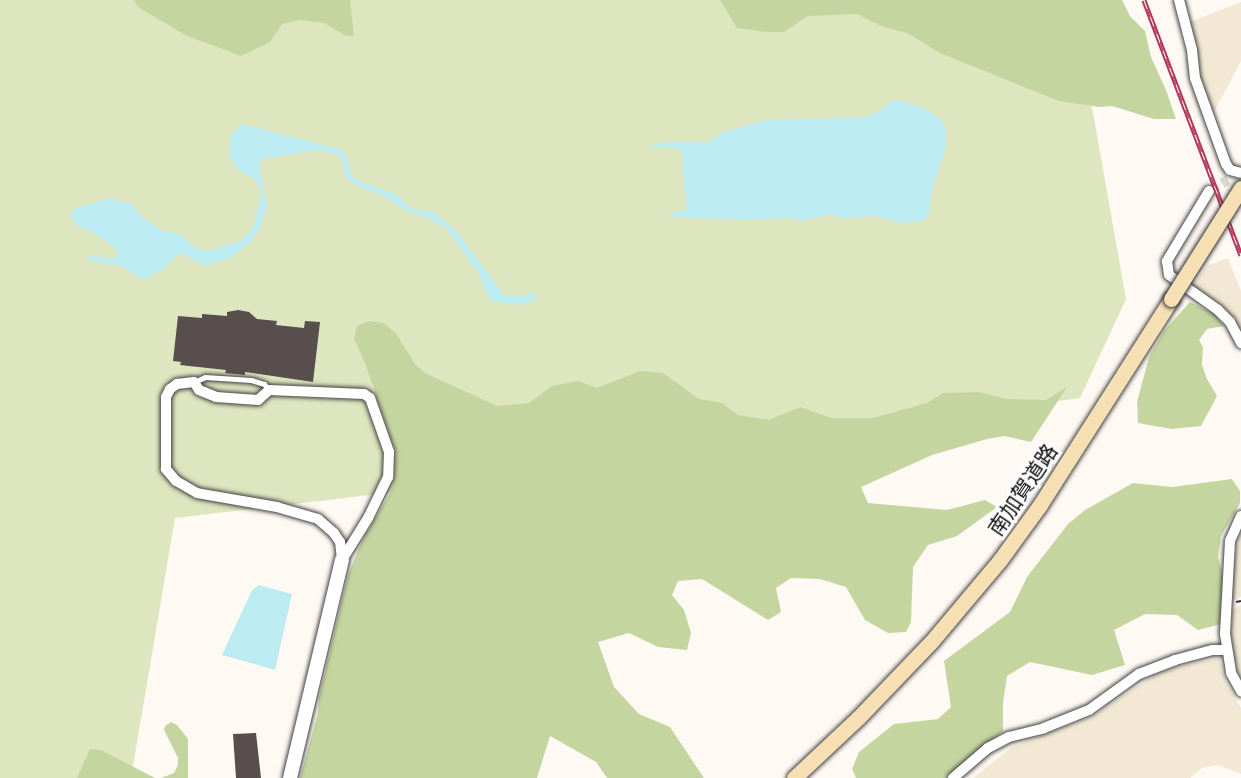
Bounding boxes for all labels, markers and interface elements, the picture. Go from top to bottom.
street label: 南加賀道路 [983,439,1063,541]

